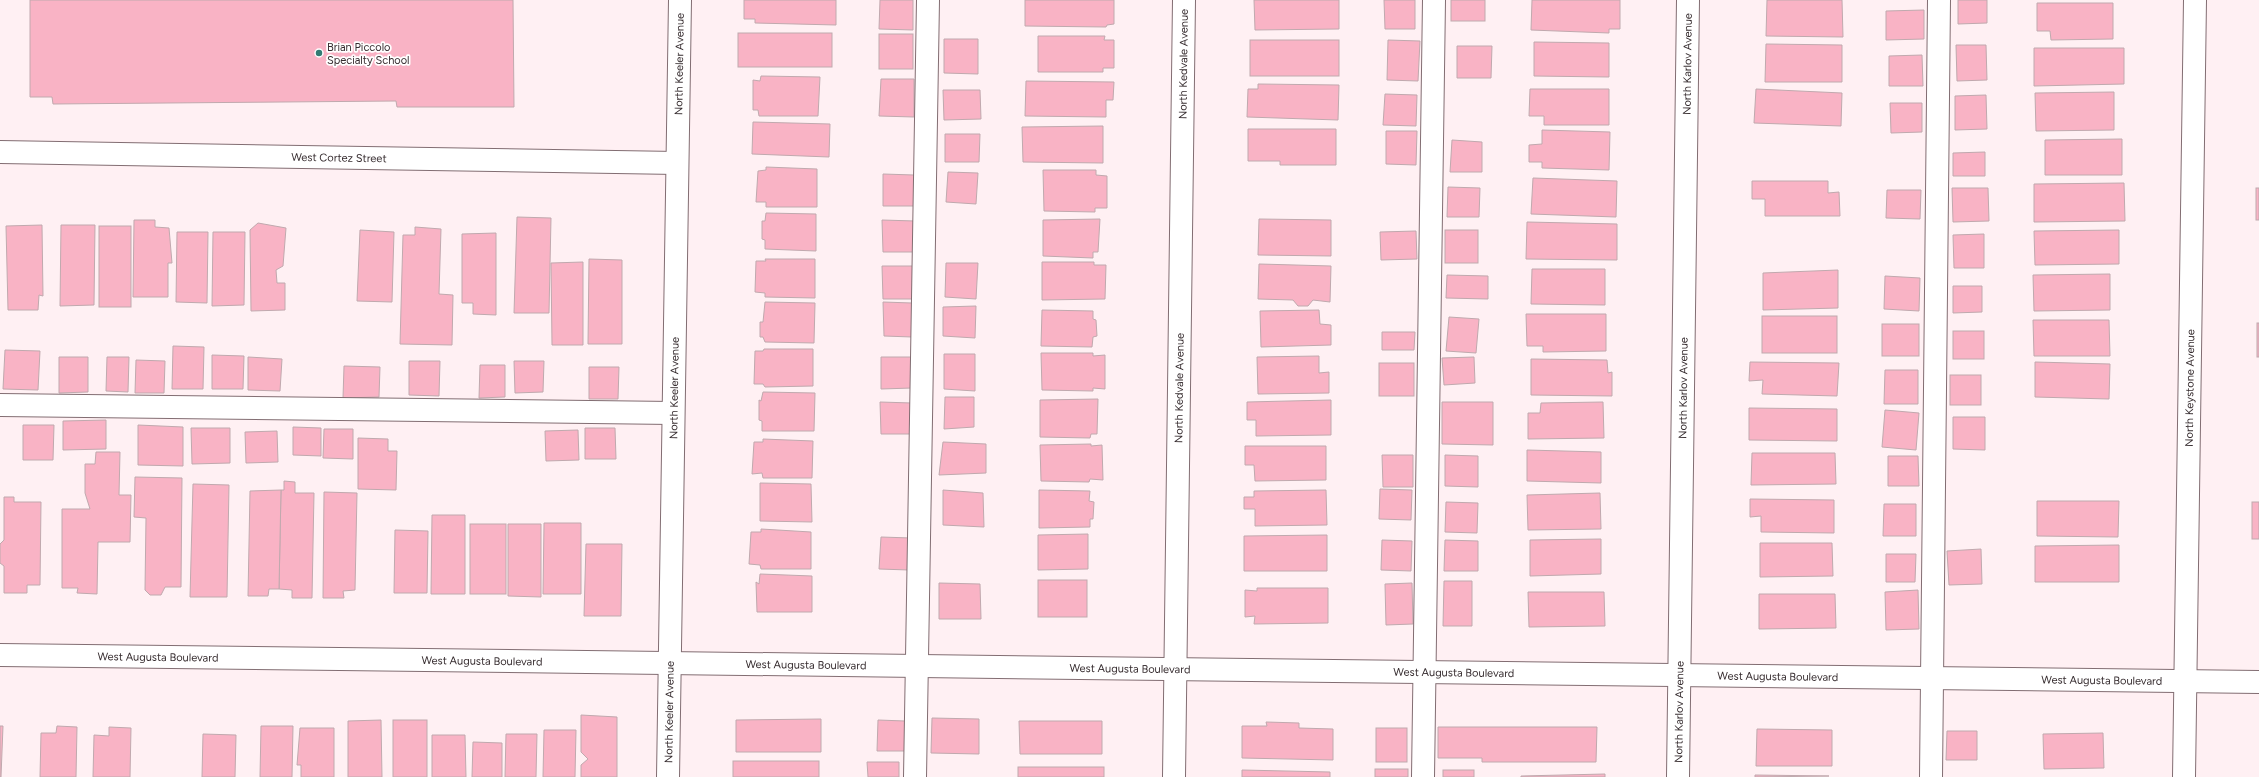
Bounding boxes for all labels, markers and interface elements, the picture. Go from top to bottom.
street label: North Kedvale Avenue [1176,9,1191,119]
street label: North Keeler Avenue [672,13,687,115]
street label: North Karlov Avenue [1681,13,1695,115]
place label: Brian Piccolo Specialty School [327,41,409,67]
marker: Brian Piccolo Specialty School [314,48,324,58]
street label: West Cortez Street [291,151,387,165]
street label: North Keystone Avenue [2183,329,2197,447]
street label: North Kedvale Avenue [1172,333,1187,443]
street label: North Keeler Avenue [667,337,682,439]
street label: North Karlov Avenue [1676,337,1691,439]
street label: West Augusta Boulevard [97,650,219,665]
street label: West Augusta Boulevard [421,654,543,668]
street label: West Augusta Boulevard [745,658,866,672]
street label: North Keeler Avenue [662,661,677,763]
street label: North Karlov Avenue [1672,661,1686,763]
street label: West Augusta Boulevard [1069,662,1190,676]
street label: West Augusta Boulevard [1393,666,1514,680]
street label: West Augusta Boulevard [1717,670,1838,684]
street label: West Augusta Boulevard [2041,673,2162,688]

